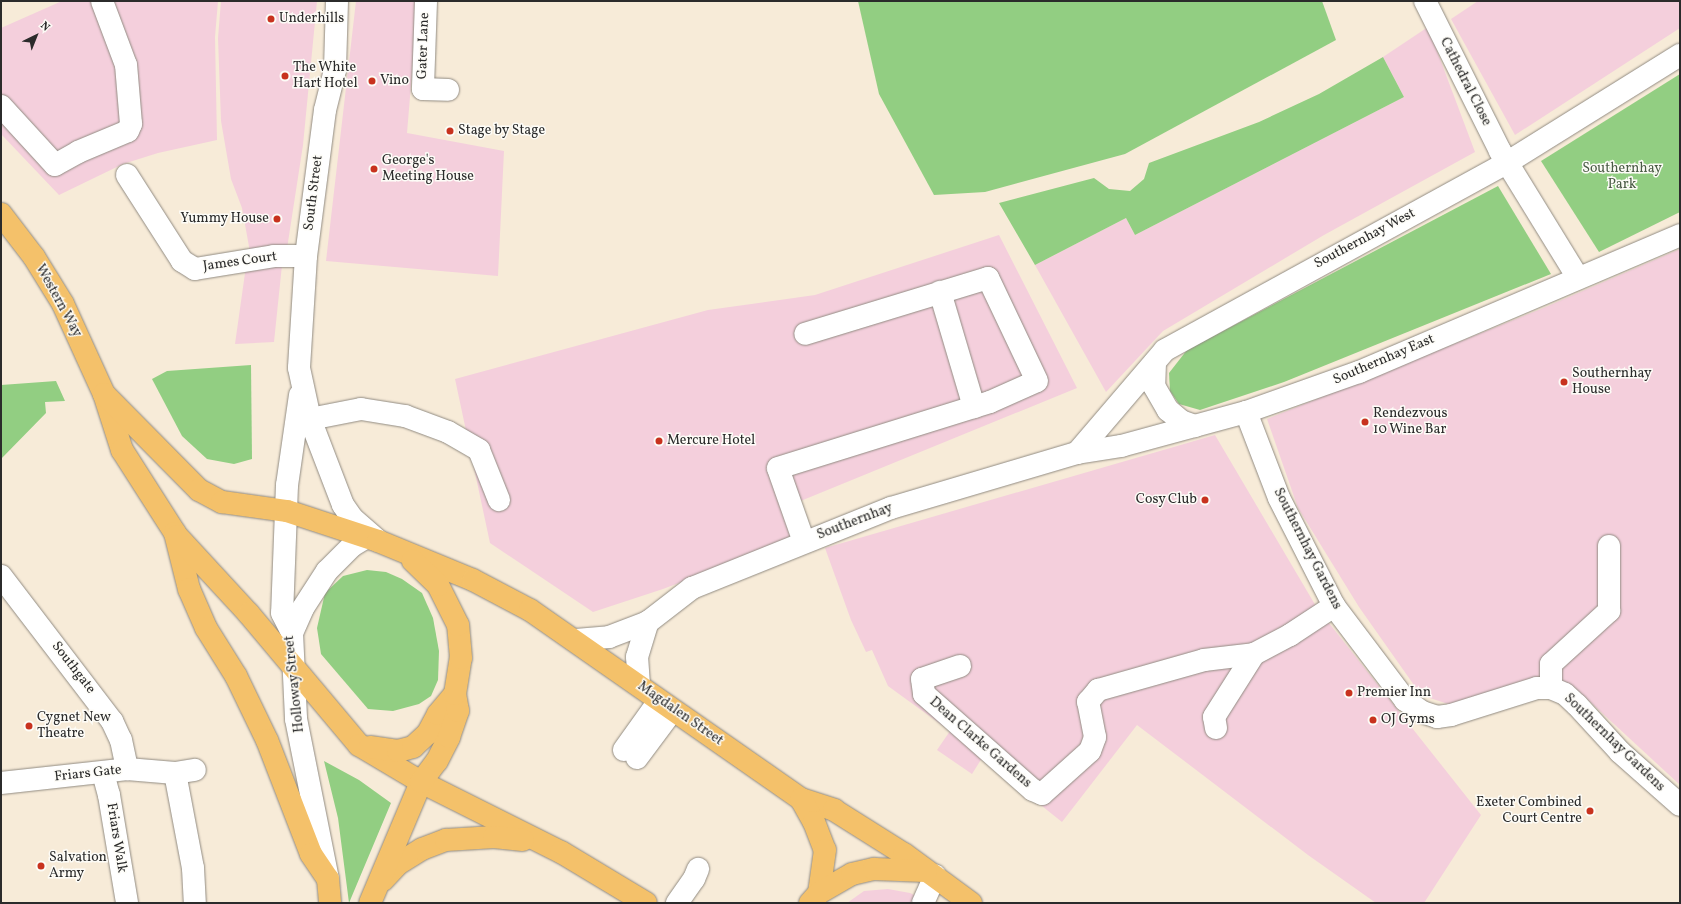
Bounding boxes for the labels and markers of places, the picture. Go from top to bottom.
place label: Underhills [279,11,344,27]
marker: Underhills [266,14,276,24]
place label: The White Hart Hotel [293,60,358,92]
marker: The White Hart Hotel [280,71,290,81]
place label: Vino [380,73,409,89]
marker: Vino [367,76,377,86]
place label: Stage by Stage [458,123,545,139]
marker: Stage by Stage [445,126,455,136]
place label: George's Meeting House [382,153,474,186]
marker: George's Meeting House [369,164,379,174]
place label: Yummy House [180,211,269,227]
marker: Yummy House [272,214,282,224]
place label: Southernhay House [1572,366,1652,398]
marker: Southernhay House [1559,377,1569,387]
place label: Rendezvous 10 Wine Bar [1373,406,1447,438]
marker: Rendezvous 10 Wine Bar [1360,417,1370,427]
place label: Mercure Hotel [667,433,755,449]
marker: Mercure Hotel [654,436,664,446]
place label: Cosy Club [1135,492,1197,508]
marker: Cosy Club [1200,495,1210,505]
place label: Premier Inn [1357,685,1431,701]
marker: Premier Inn [1344,688,1354,698]
place label: Cygnet New Theatre [37,710,111,742]
place label: OJ Gyms [1381,712,1435,728]
marker: OJ Gyms [1368,715,1378,725]
marker: Cygnet New Theatre [24,721,34,731]
place label: Exeter Combined Court Centre [1476,795,1582,828]
marker: Exeter Combined Court Centre [1585,806,1595,816]
place label: Salvation Army [49,850,107,882]
marker: Salvation Army [36,861,46,871]

